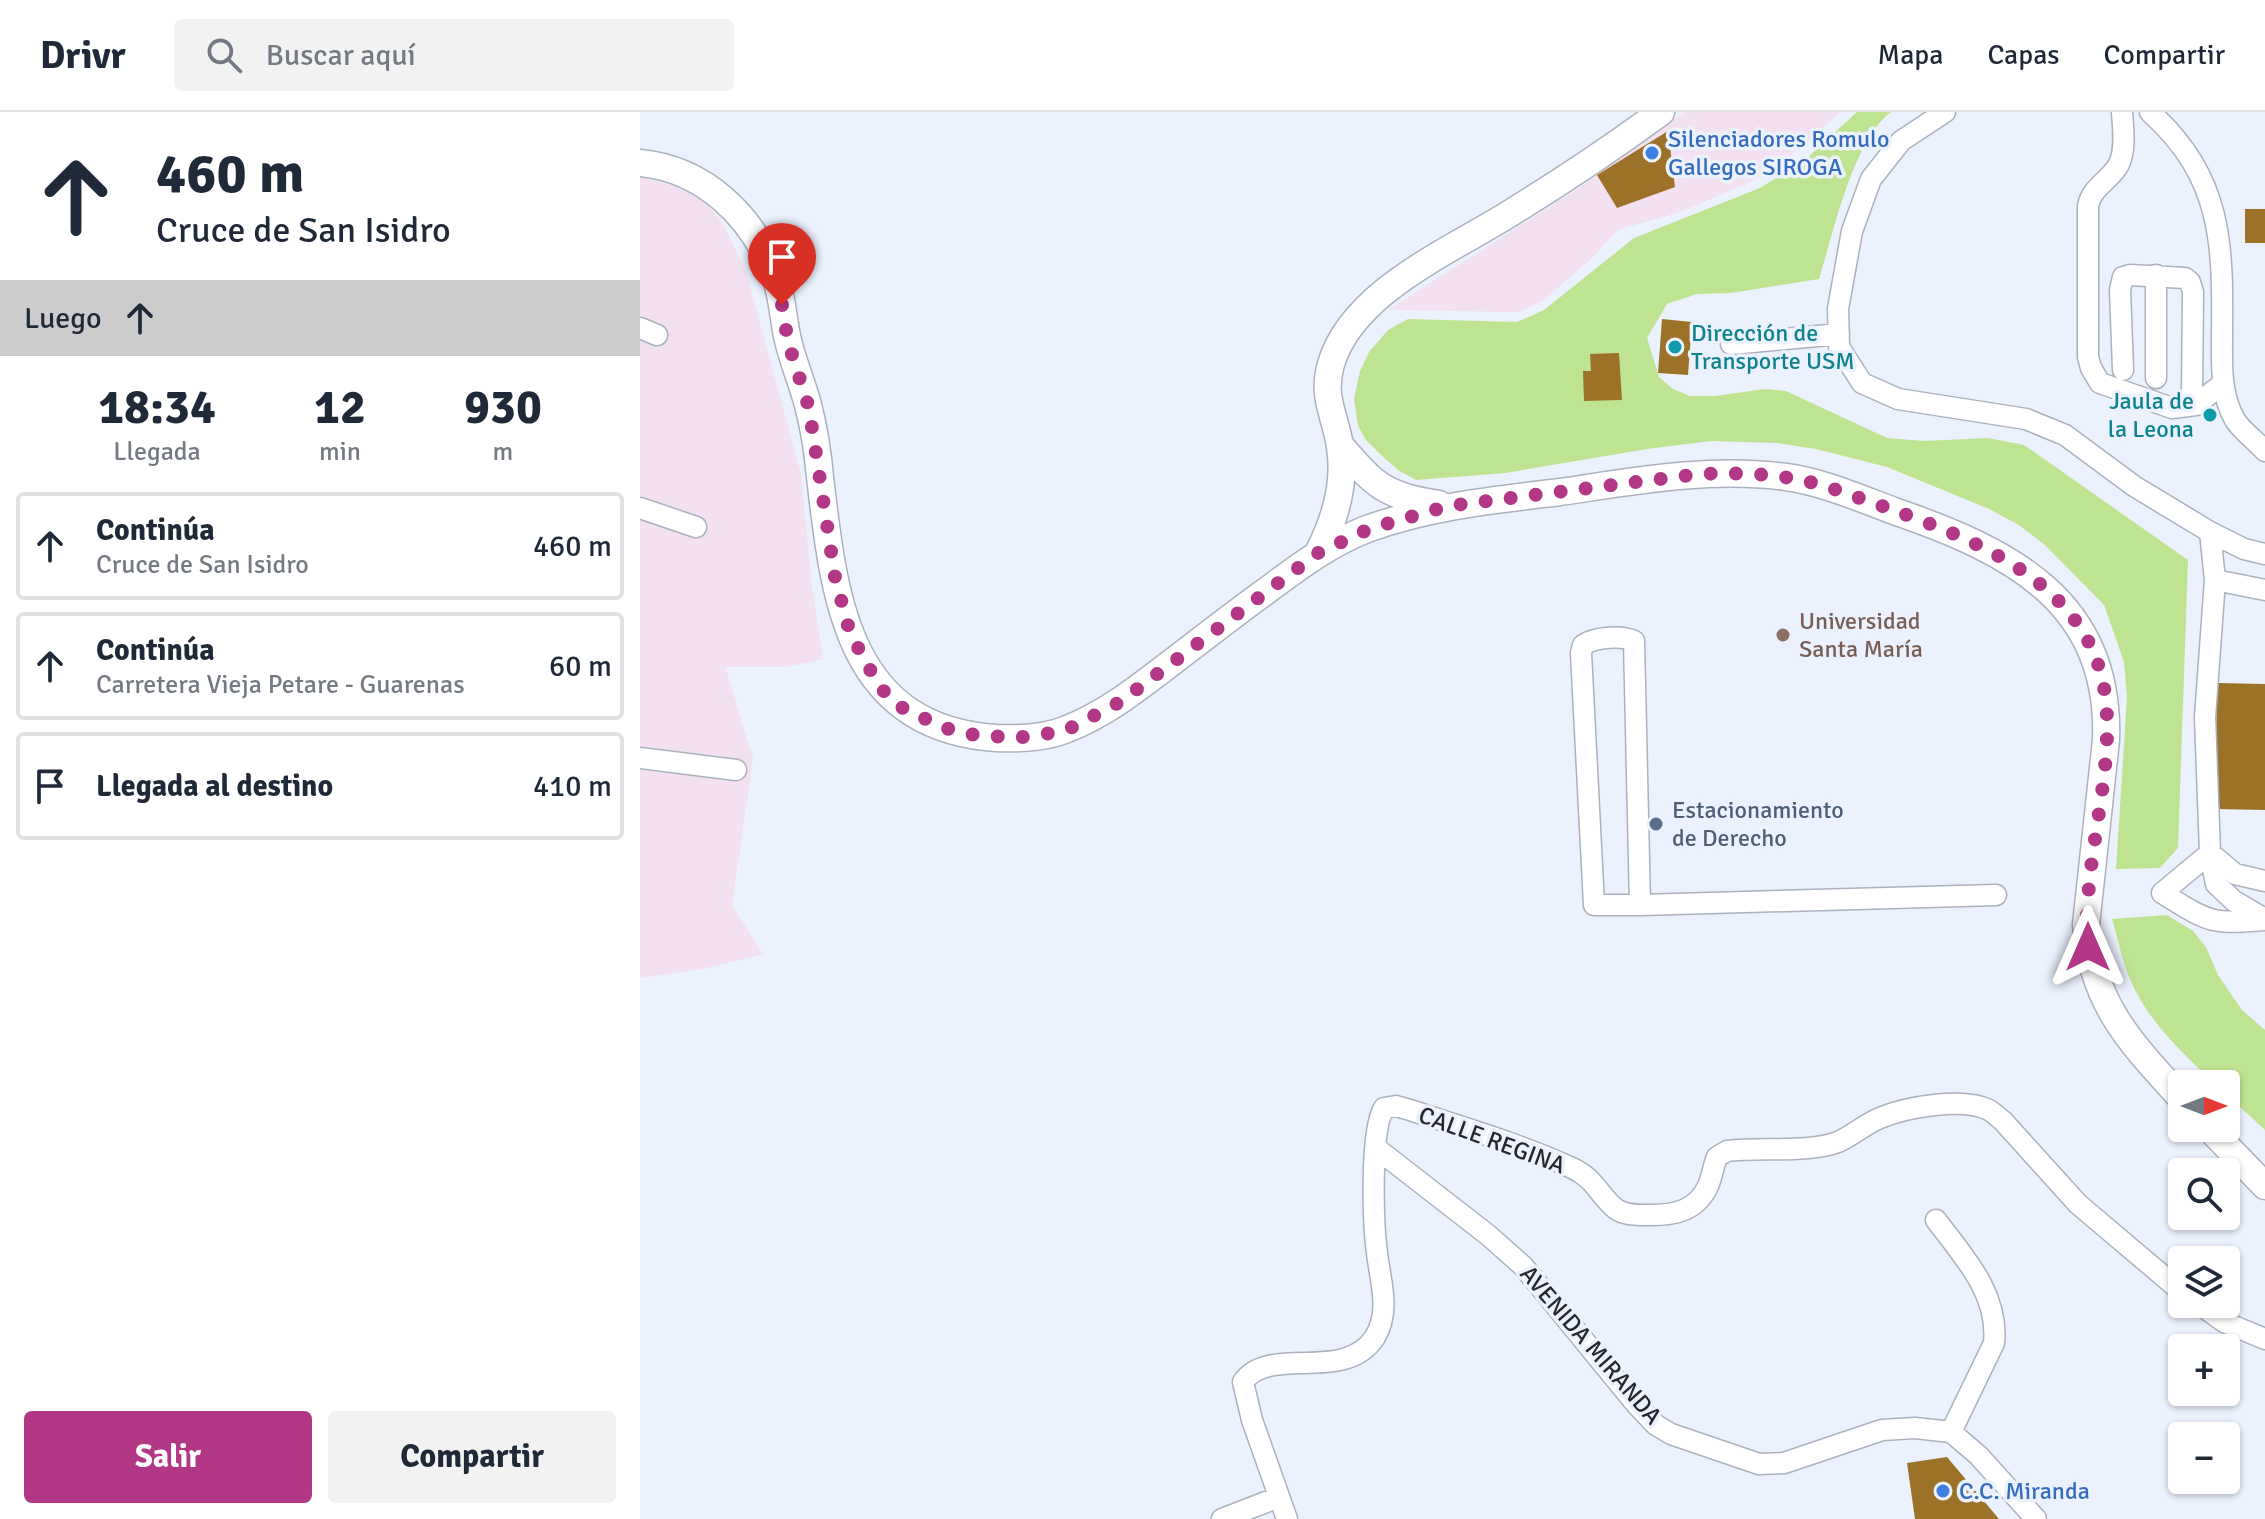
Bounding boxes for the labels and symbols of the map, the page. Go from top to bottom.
place label: Silenciadores Romulo Gallegos SIROGA [1668,124,1889,182]
marker: Silenciadores Romulo Gallegos SIROGA [1643,144,1661,162]
pin [748,223,816,305]
place label: Dirección de Transporte USM [1691,318,1855,376]
marker: Dirección de Transporte USM [1666,338,1684,356]
place label: Jaula de la Leona [2108,386,2194,444]
marker: Jaula de la Leona [2201,406,2219,424]
place label: Universidad Santa María [1799,606,1923,664]
marker: Universidad Santa María [1774,626,1792,644]
place label: Estacionamiento de Derecho [1672,795,1844,853]
marker: Estacionamiento de Derecho [1647,815,1665,833]
position arrow [2046,905,2130,989]
north arrow [2168,1070,2240,1142]
street label: CALLE REGINA [1415,1100,1570,1181]
street label: AVENIDA MIRANDA [1514,1259,1668,1431]
place label: C.C. Miranda [1959,1476,2090,1506]
marker: C.C. Miranda [1934,1482,1952,1500]

